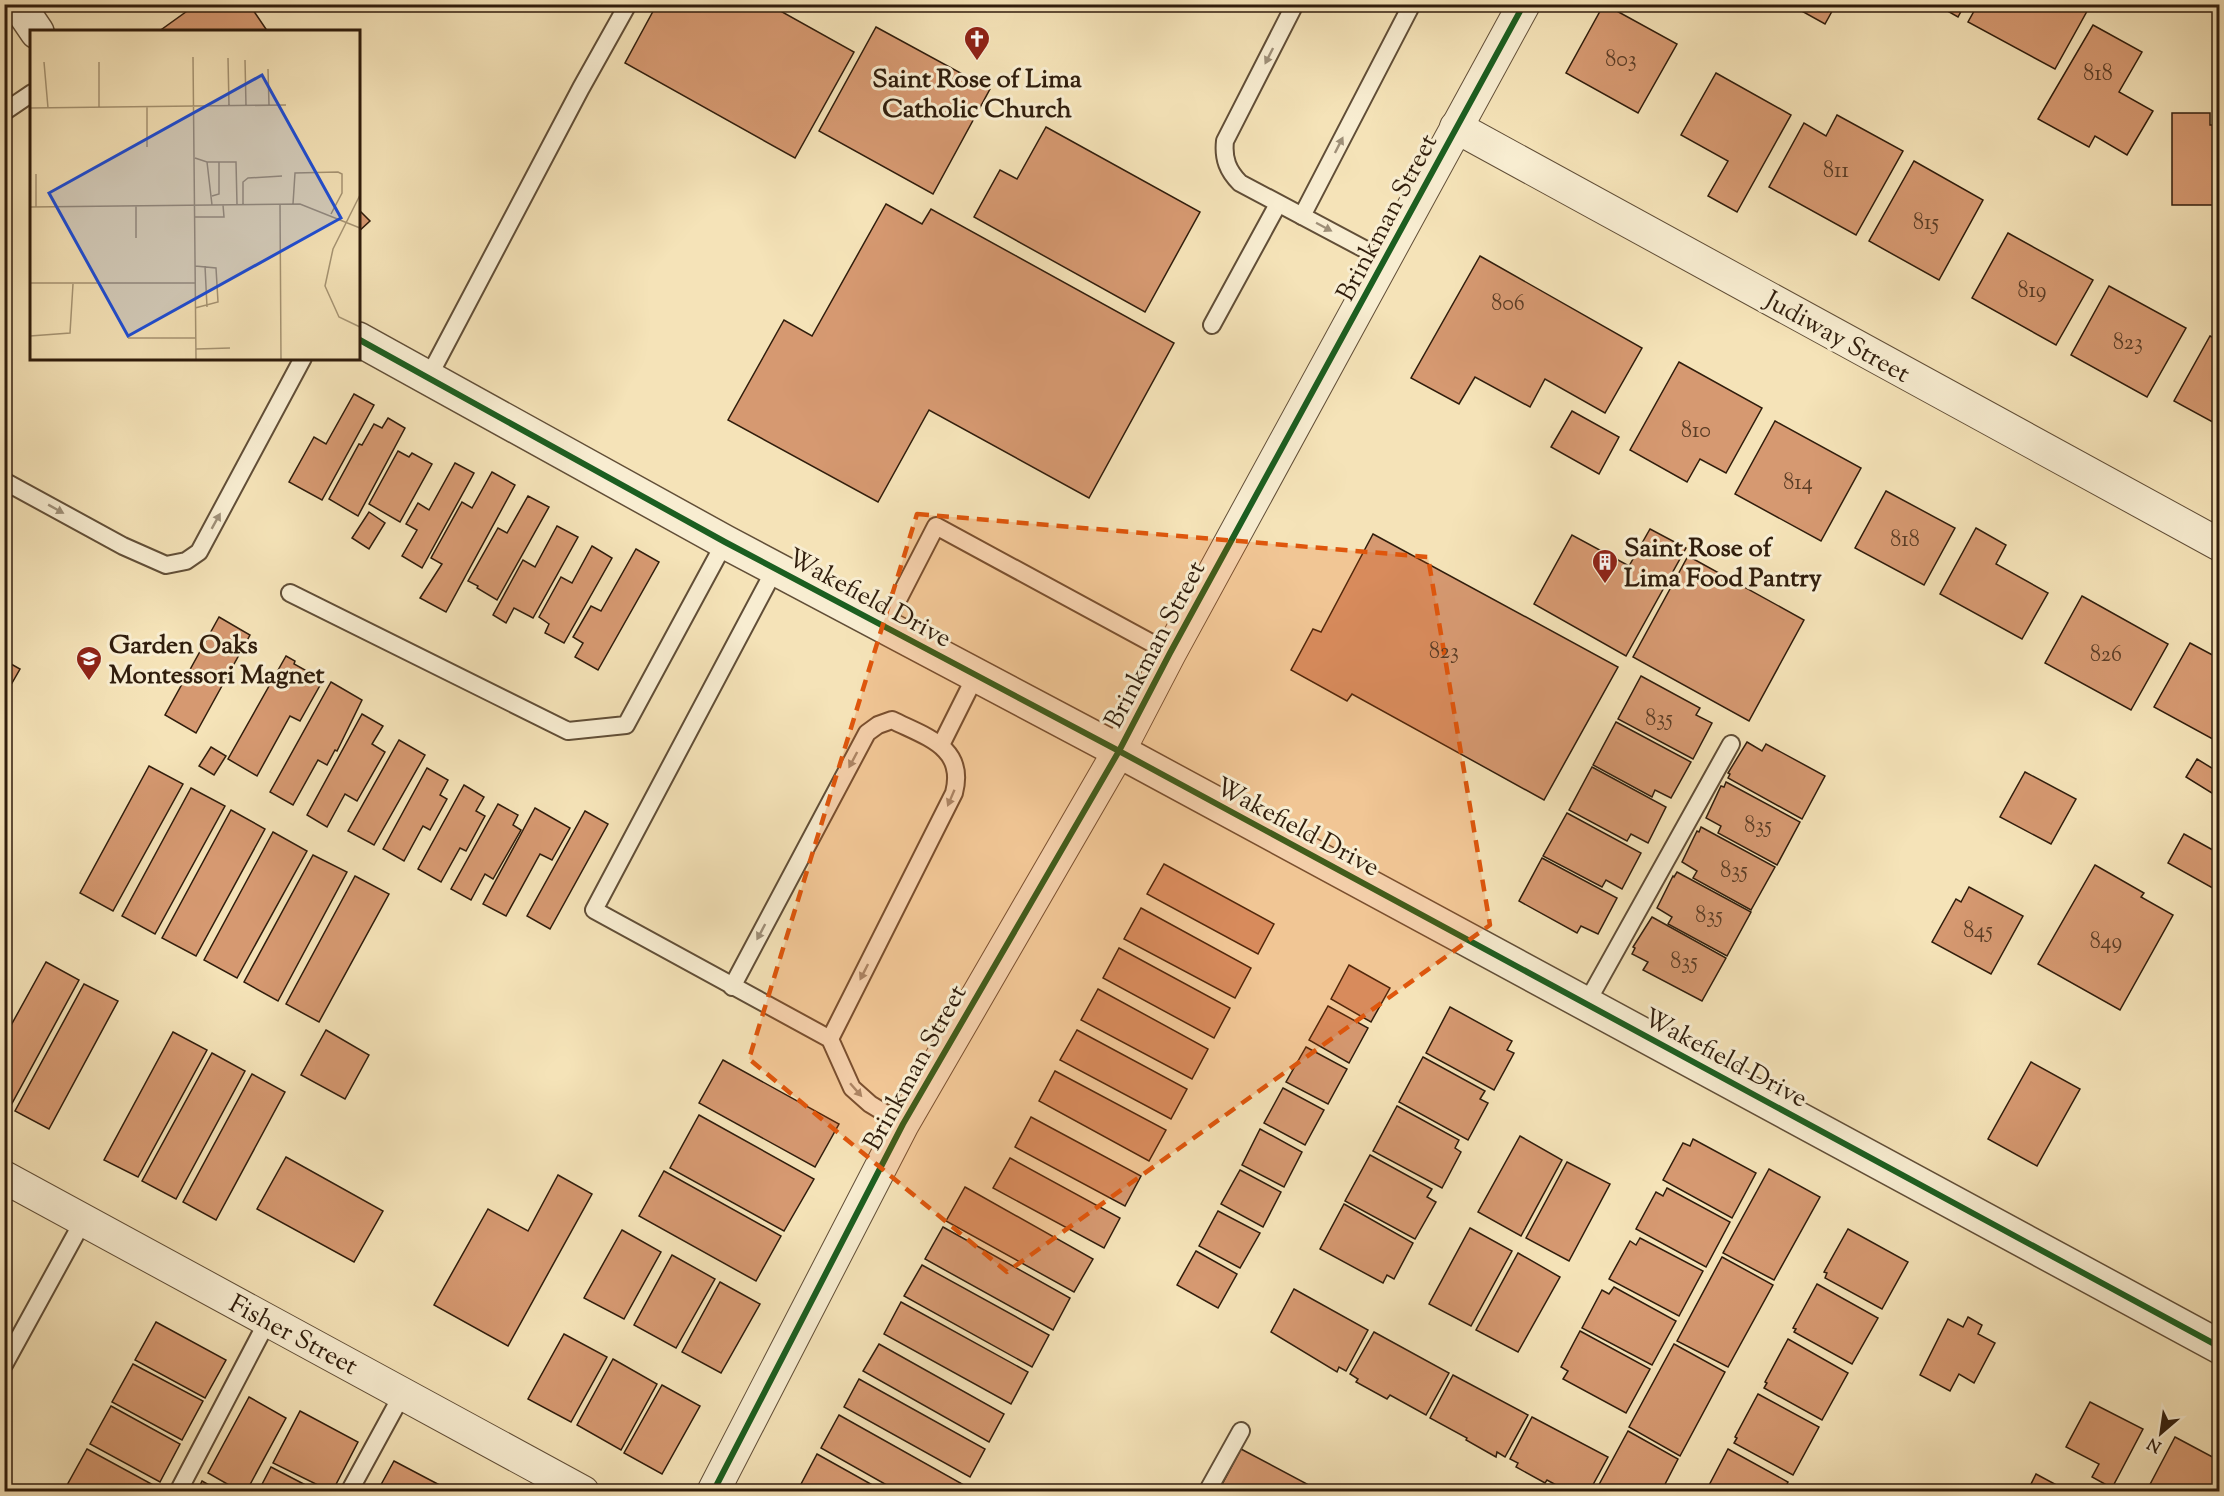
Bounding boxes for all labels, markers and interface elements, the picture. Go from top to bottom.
church icon: Saint Rose of Lima Catholic Church [962,24,992,62]
inset map [30,30,360,360]
house number: 803 [1605,45,1637,77]
one-way arrow [1264,48,1273,65]
house number: 818 [2083,59,2113,91]
place label: Saint Rose of Lima Catholic Church [872,62,1082,129]
street label: Brinkman Street [1329,128,1448,308]
one-way arrow [1334,136,1344,153]
house number: 811 [1823,156,1849,188]
house number: 815 [1913,208,1939,240]
one-way arrow [1316,222,1333,232]
house number: 819 [2018,276,2046,308]
street label: Judiway Street [1756,282,1916,393]
house number: 806 [1491,289,1525,321]
house number: 823 [2113,328,2143,360]
house number: 810 [1681,416,1711,448]
house number: 814 [1783,468,1813,500]
one-way arrow [48,504,65,514]
one-way arrow [211,512,221,529]
house number: 818 [1890,525,1920,557]
place label: Saint Rose of Lima Food Pantry [1624,531,1822,598]
street label: Wakefield Drive [780,540,957,658]
building icon: Saint Rose of Lima Food Pantry [1590,547,1620,585]
street label: Brinkman Street [1097,555,1216,735]
place label: Garden Oaks Montessori Magnet [109,628,324,695]
house number: 823 [1429,637,1459,669]
house number: 826 [2090,640,2122,672]
school or university icon: Garden Oaks Montessori Magnet [74,644,104,682]
house number: 835 [1645,704,1673,736]
one-way arrow [848,752,858,769]
street label: Wakefield Drive [1208,769,1385,887]
one-way arrow [946,789,956,807]
house number: 835 [1744,811,1772,843]
house number: 835 [1720,856,1748,888]
house number: 835 [1695,901,1723,933]
house number: 845 [1963,916,1993,948]
one-way arrow [756,924,766,941]
house number: 849 [2090,927,2122,959]
house number: 835 [1670,947,1698,979]
one-way arrow [859,963,868,980]
street label: Brinkman Street [855,978,977,1158]
street label: Wakefield Drive [1636,1000,1813,1118]
one-way arrow [849,1082,862,1097]
street label: Fisher Street [222,1287,364,1386]
north arrow [2131,1403,2191,1463]
text: N [2144,1431,2166,1457]

